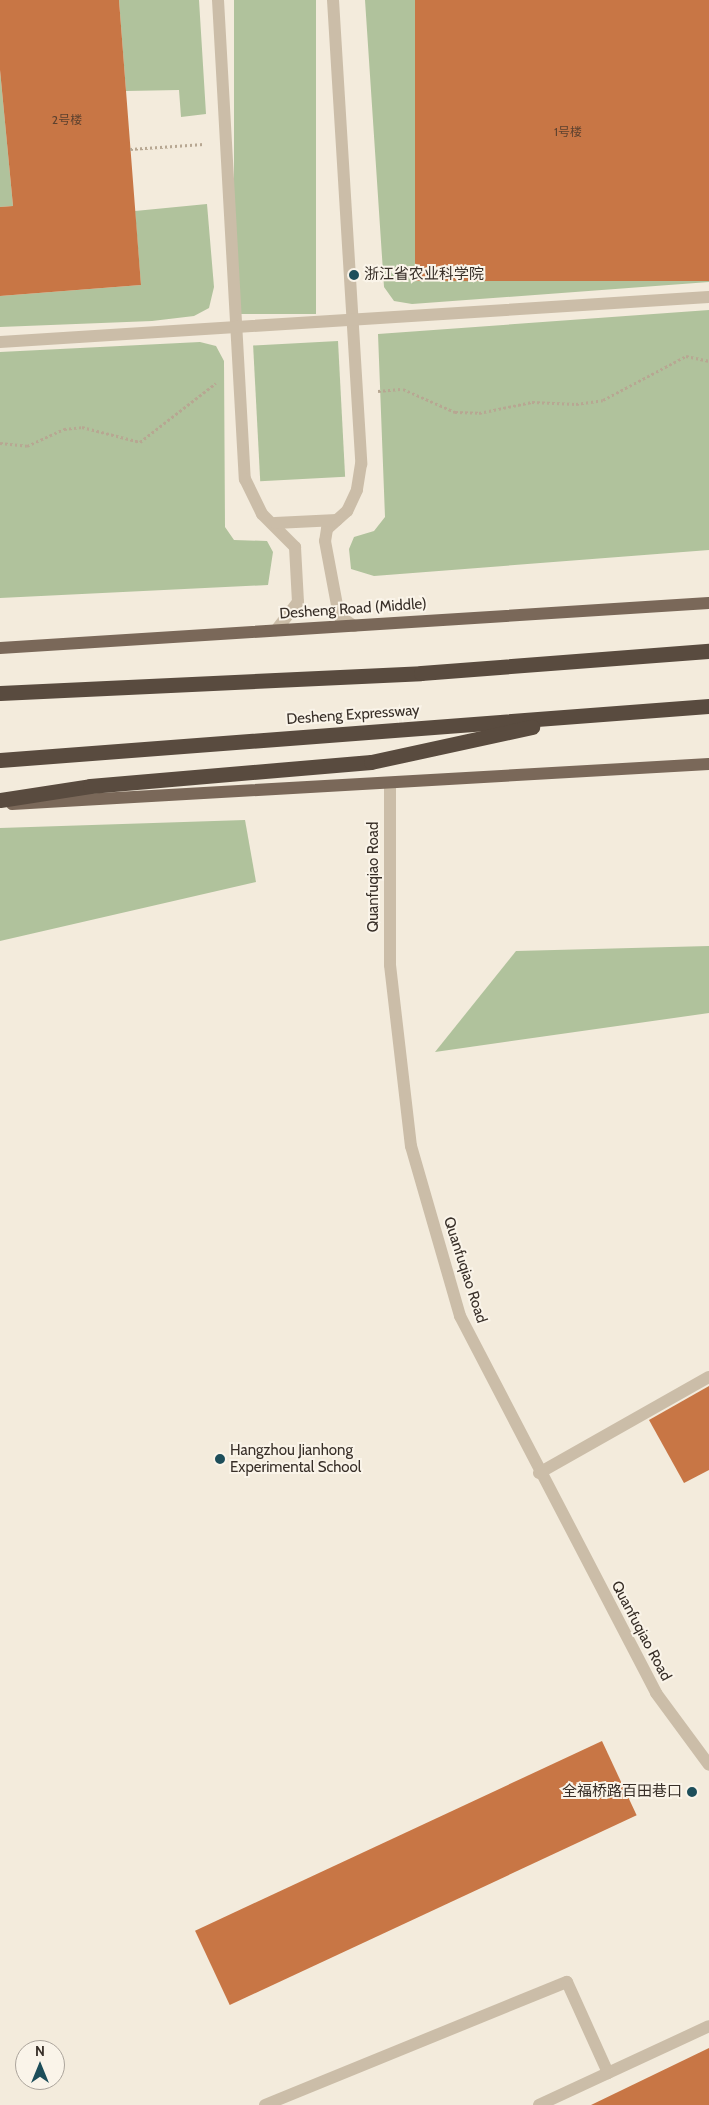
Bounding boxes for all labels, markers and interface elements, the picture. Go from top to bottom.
house number: 2号楼 [52,113,82,127]
house number: 1号楼 [554,125,582,139]
place label: 浙江省农业科学院 [364,266,484,284]
marker: 浙江省农业科学院 [348,269,360,281]
street label: Desheng Road (Middle) [279,595,427,623]
street label: Desheng Expressway [286,701,420,729]
street label: Quanfuqiao Road [365,822,383,932]
street label: Quanfuqiao Road [439,1215,491,1325]
place label: Hangzhou Jianhong Experimental School [230,1441,361,1476]
marker: Hangzhou Jianhong Experimental School [214,1453,226,1465]
street label: Quanfuqiao Road [607,1578,675,1684]
place label: 全福桥路百田巷口 [562,1783,682,1801]
marker: 全福桥路百田巷口 [686,1786,698,1798]
north arrow [15,2040,65,2090]
text: N [35,2042,45,2060]

